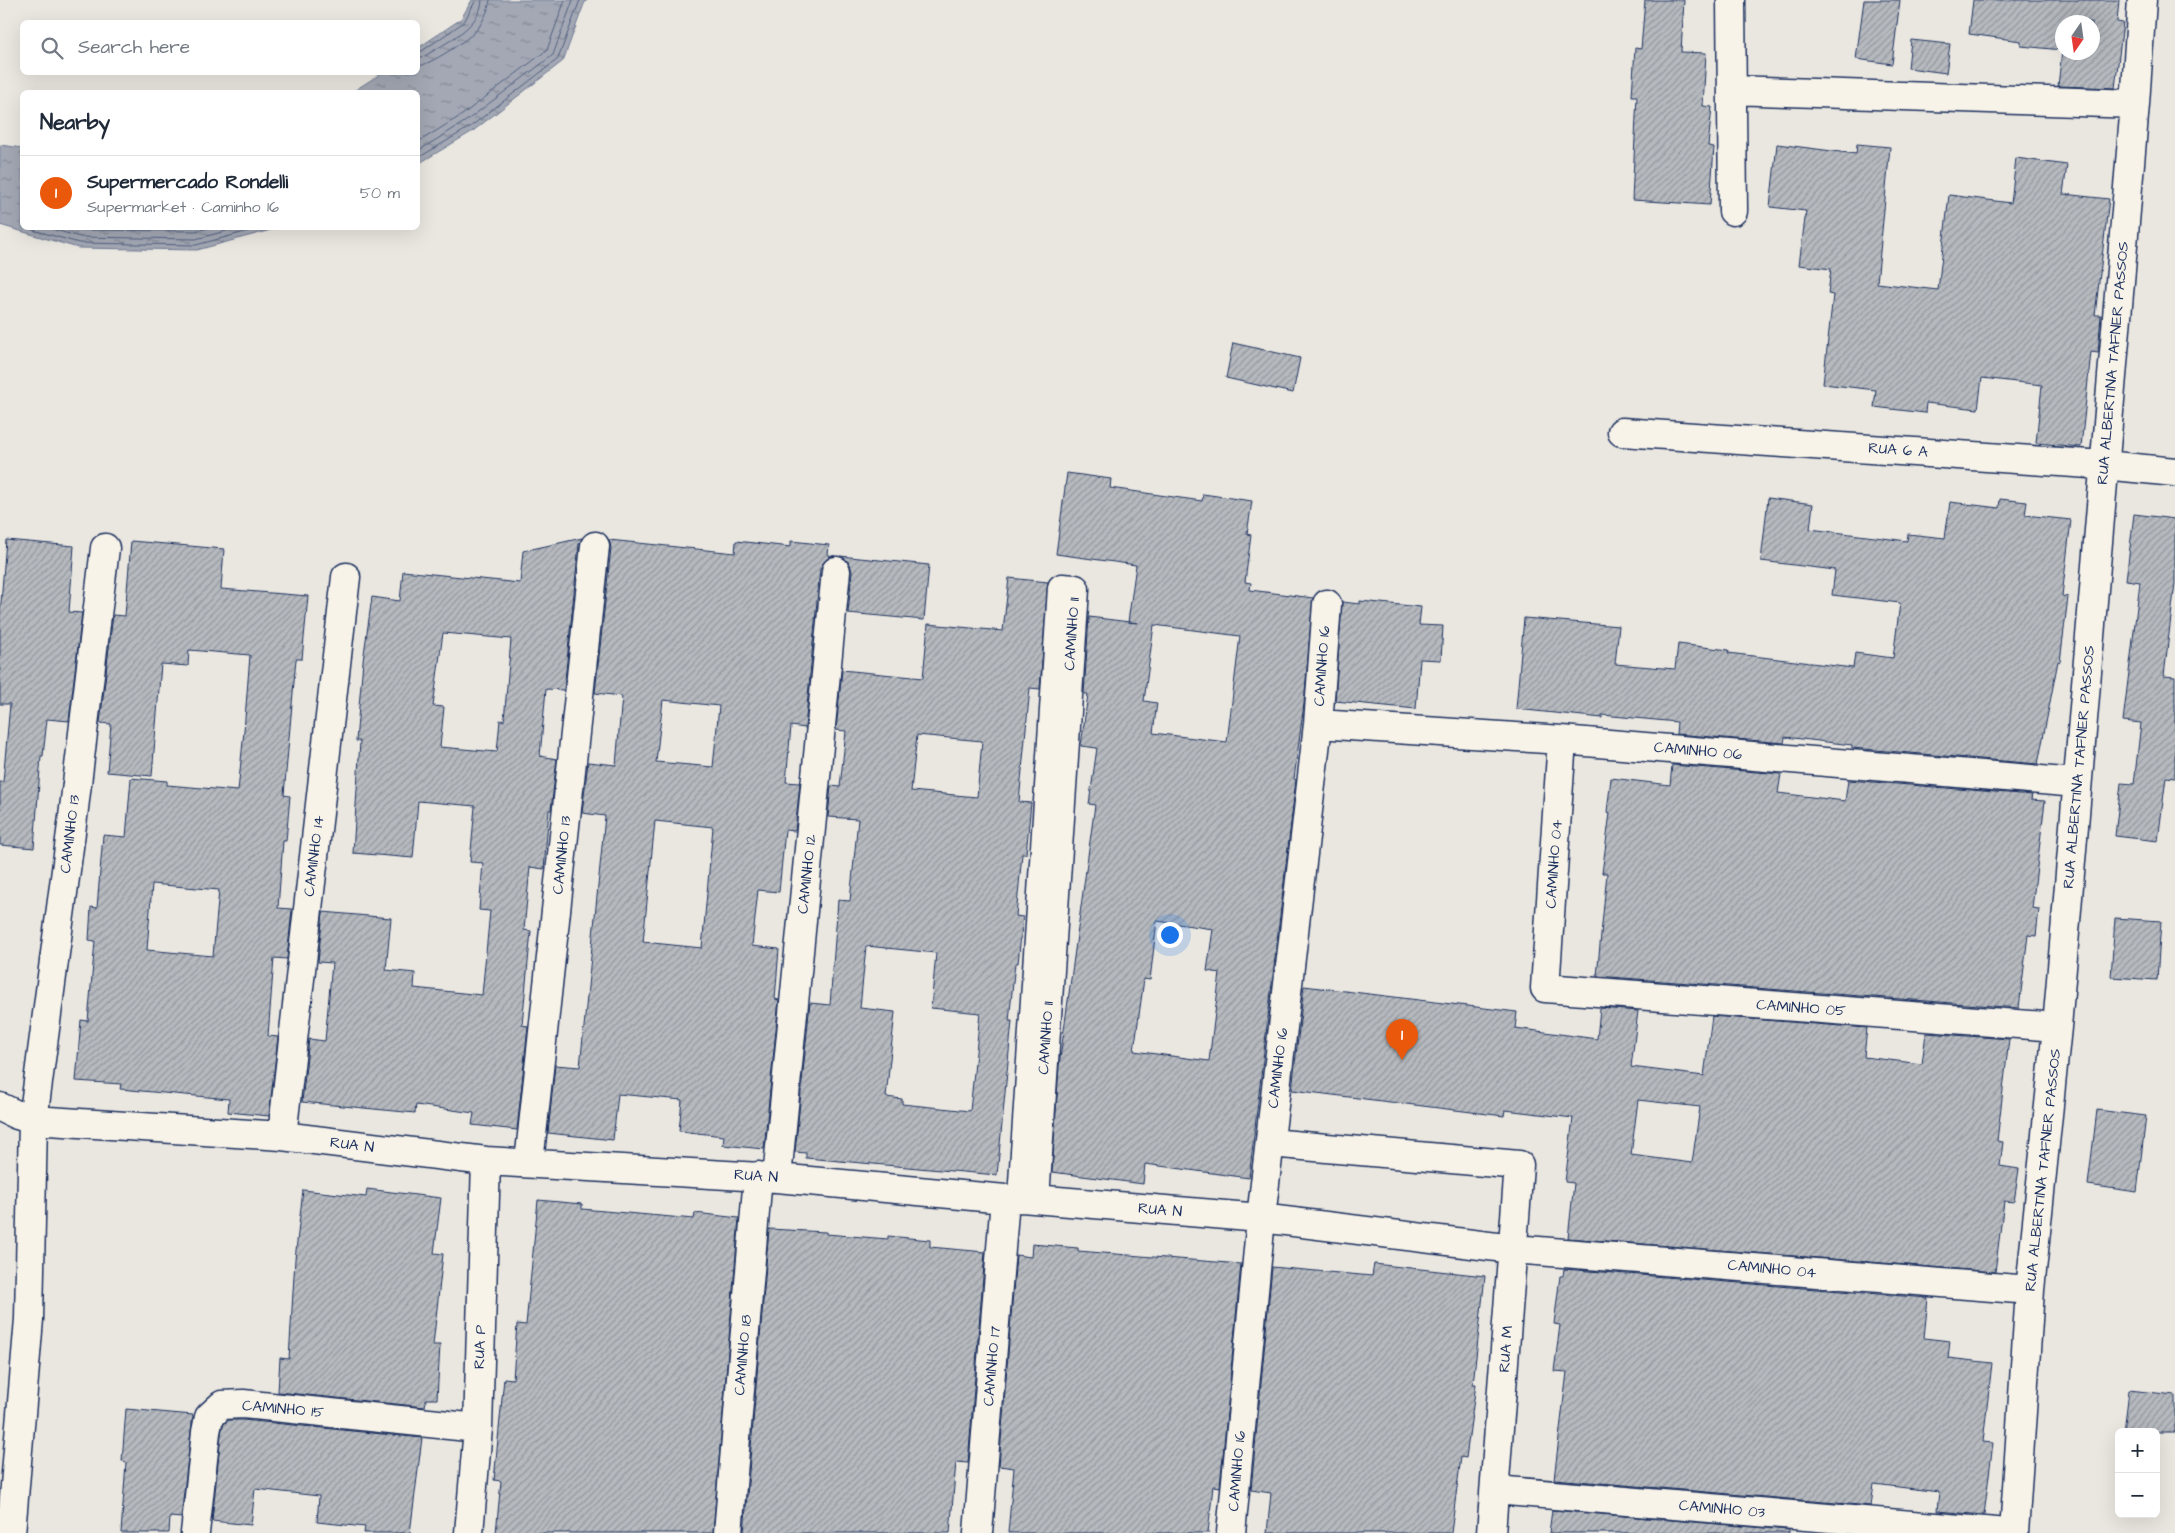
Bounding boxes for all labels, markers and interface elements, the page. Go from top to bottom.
north arrow [2055,15,2100,60]
search box [20,20,420,75]
icon: search [38,34,66,62]
text: Search here [78,34,190,61]
text: Nearby [40,108,110,137]
text: Supermercado Rondelli [87,169,288,196]
text: 1 [55,182,57,204]
text: 50 m [360,182,400,204]
text: Supermarket · Caminho 16 [87,196,279,218]
street label: RUA ALBERTINA TAFNER PASSOS [2092,240,2134,485]
street label: RUA 6 A [1867,437,1929,463]
street label: CAMINHO 11 [1059,597,1085,671]
street label: CAMINHO 16 [1309,624,1335,707]
street label: RUA ALBERTINA TAFNER PASSOS [2058,644,2100,889]
street label: CAMINHO 06 [1653,737,1743,765]
street label: CAMINHO 13 [55,793,85,874]
street label: CAMINHO 14 [299,814,329,898]
street label: CAMINHO 13 [547,814,577,895]
street label: CAMINHO 04 [1540,819,1568,909]
street label: CAMINHO 12 [792,833,822,915]
your location [1157,922,1183,948]
street label: CAMINHO 05 [1756,994,1847,1022]
street label: CAMINHO 11 [1033,1001,1059,1075]
pin: 1 [1386,1019,1418,1060]
street label: CAMINHO 16 [1263,1026,1293,1109]
street label: RUA ALBERTINA TAFNER PASSOS [2020,1047,2066,1292]
street label: RUA N [329,1132,375,1158]
street label: RUA N [733,1164,779,1188]
street label: RUA N [1137,1198,1183,1222]
street label: CAMINHO 04 [1727,1255,1817,1283]
street label: CAMINHO 18 [729,1313,757,1396]
street label: RUA P [469,1324,491,1370]
street label: CAMINHO 17 [978,1325,1006,1407]
street label: RUA M [1494,1325,1518,1373]
street label: CAMINHO 15 [241,1395,325,1423]
map controls [2115,1428,2160,1518]
button: + [2115,1428,2160,1473]
street label: CAMINHO 16 [1223,1429,1251,1512]
button: − [2115,1473,2160,1518]
street label: CAMINHO 03 [1678,1495,1766,1523]

